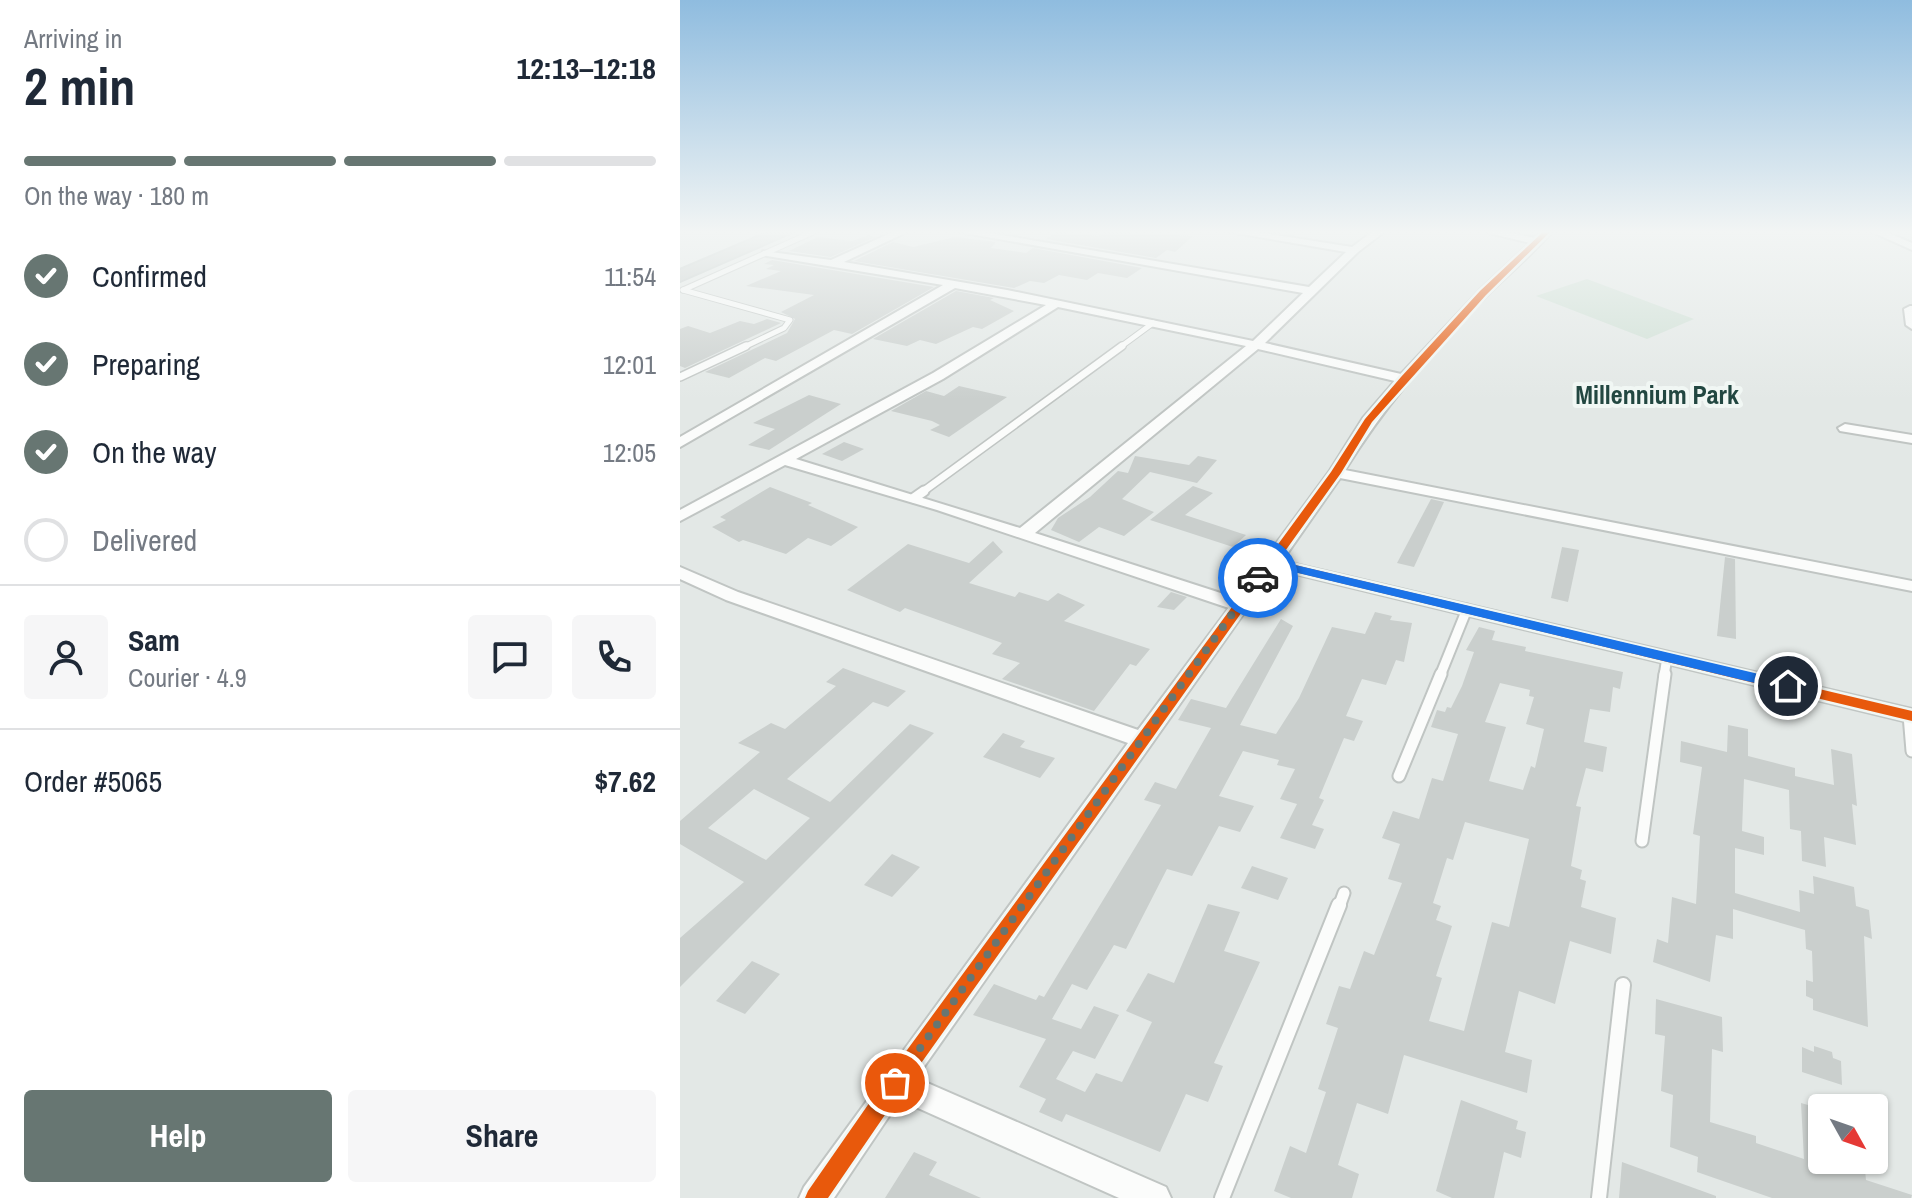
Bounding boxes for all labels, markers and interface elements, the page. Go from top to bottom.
text: Arriving in [24,21,122,56]
text: 12:13–12:18 [517,48,656,88]
text: 2 min [24,51,135,121]
text: On the way · 180 m [24,178,209,213]
icon: check [24,254,68,298]
text: Confirmed [92,256,207,296]
text: 11:54 [604,259,656,294]
icon: check [24,342,68,386]
text: Preparing [92,344,200,384]
text: 12:01 [603,347,656,382]
district label: Millennium Park [1575,377,1739,412]
icon: check [24,430,68,474]
text: On the way [92,432,216,472]
text: 12:05 [603,435,656,470]
text: Delivered [92,520,197,560]
courier [1218,538,1298,618]
icon: car [1236,556,1280,600]
button: person [24,615,108,699]
button: chat [468,615,552,699]
button: phone [572,615,656,699]
text: Sam [128,620,180,660]
pin [1754,652,1822,720]
text: Courier · 4.9 [128,660,247,695]
icon: home [1766,664,1810,708]
text: Order #5065 [24,761,162,801]
text: $7.62 [594,761,656,801]
pin [861,1049,929,1117]
icon: bag [873,1061,917,1105]
button: Help [24,1090,332,1182]
button: Share [348,1090,656,1182]
north arrow [1808,1094,1888,1174]
map controls [1808,1094,1888,1174]

